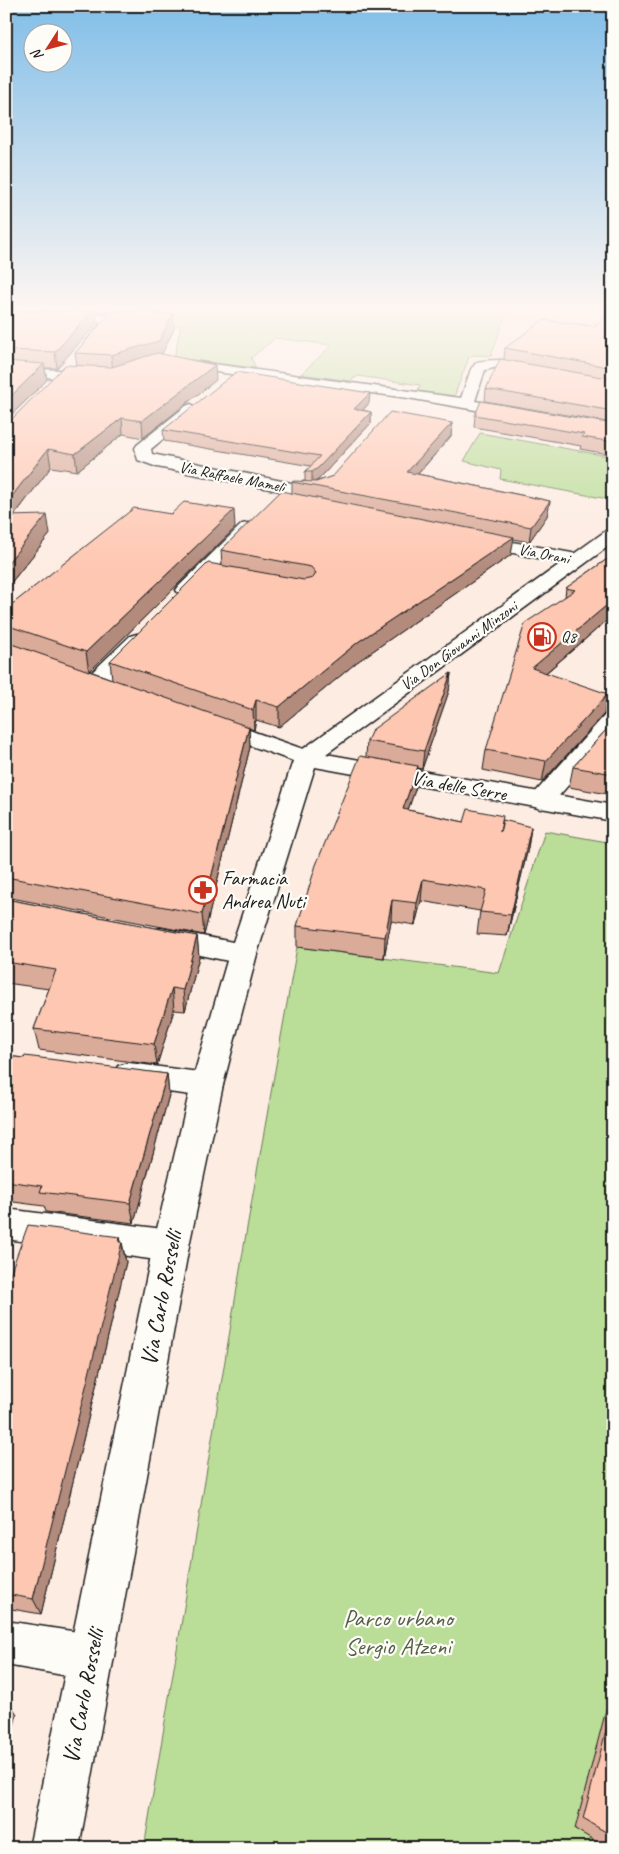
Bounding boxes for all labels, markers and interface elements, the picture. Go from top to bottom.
north arrow [22,22,72,72]
text: N [27,45,47,64]
street label: Via Raffaele Mameli [178,457,288,497]
street label: Via Orani [517,539,573,569]
street label: Via Don Giovanni Minzoni [397,596,523,695]
fuel station icon: Q8 [527,622,557,652]
place label: Q8 [561,627,578,647]
street label: Via delle Serre [410,765,510,807]
place label: Farmacia Andrea Nuti [222,866,307,914]
pharmacy icon: Farmacia Andrea Nuti [188,875,218,905]
street label: Via Carlo Rosselli [133,1225,189,1368]
park label: Parco urbano Sergio Atzeni [343,1603,455,1661]
street label: Via Carlo Rosselli [55,1623,111,1766]

